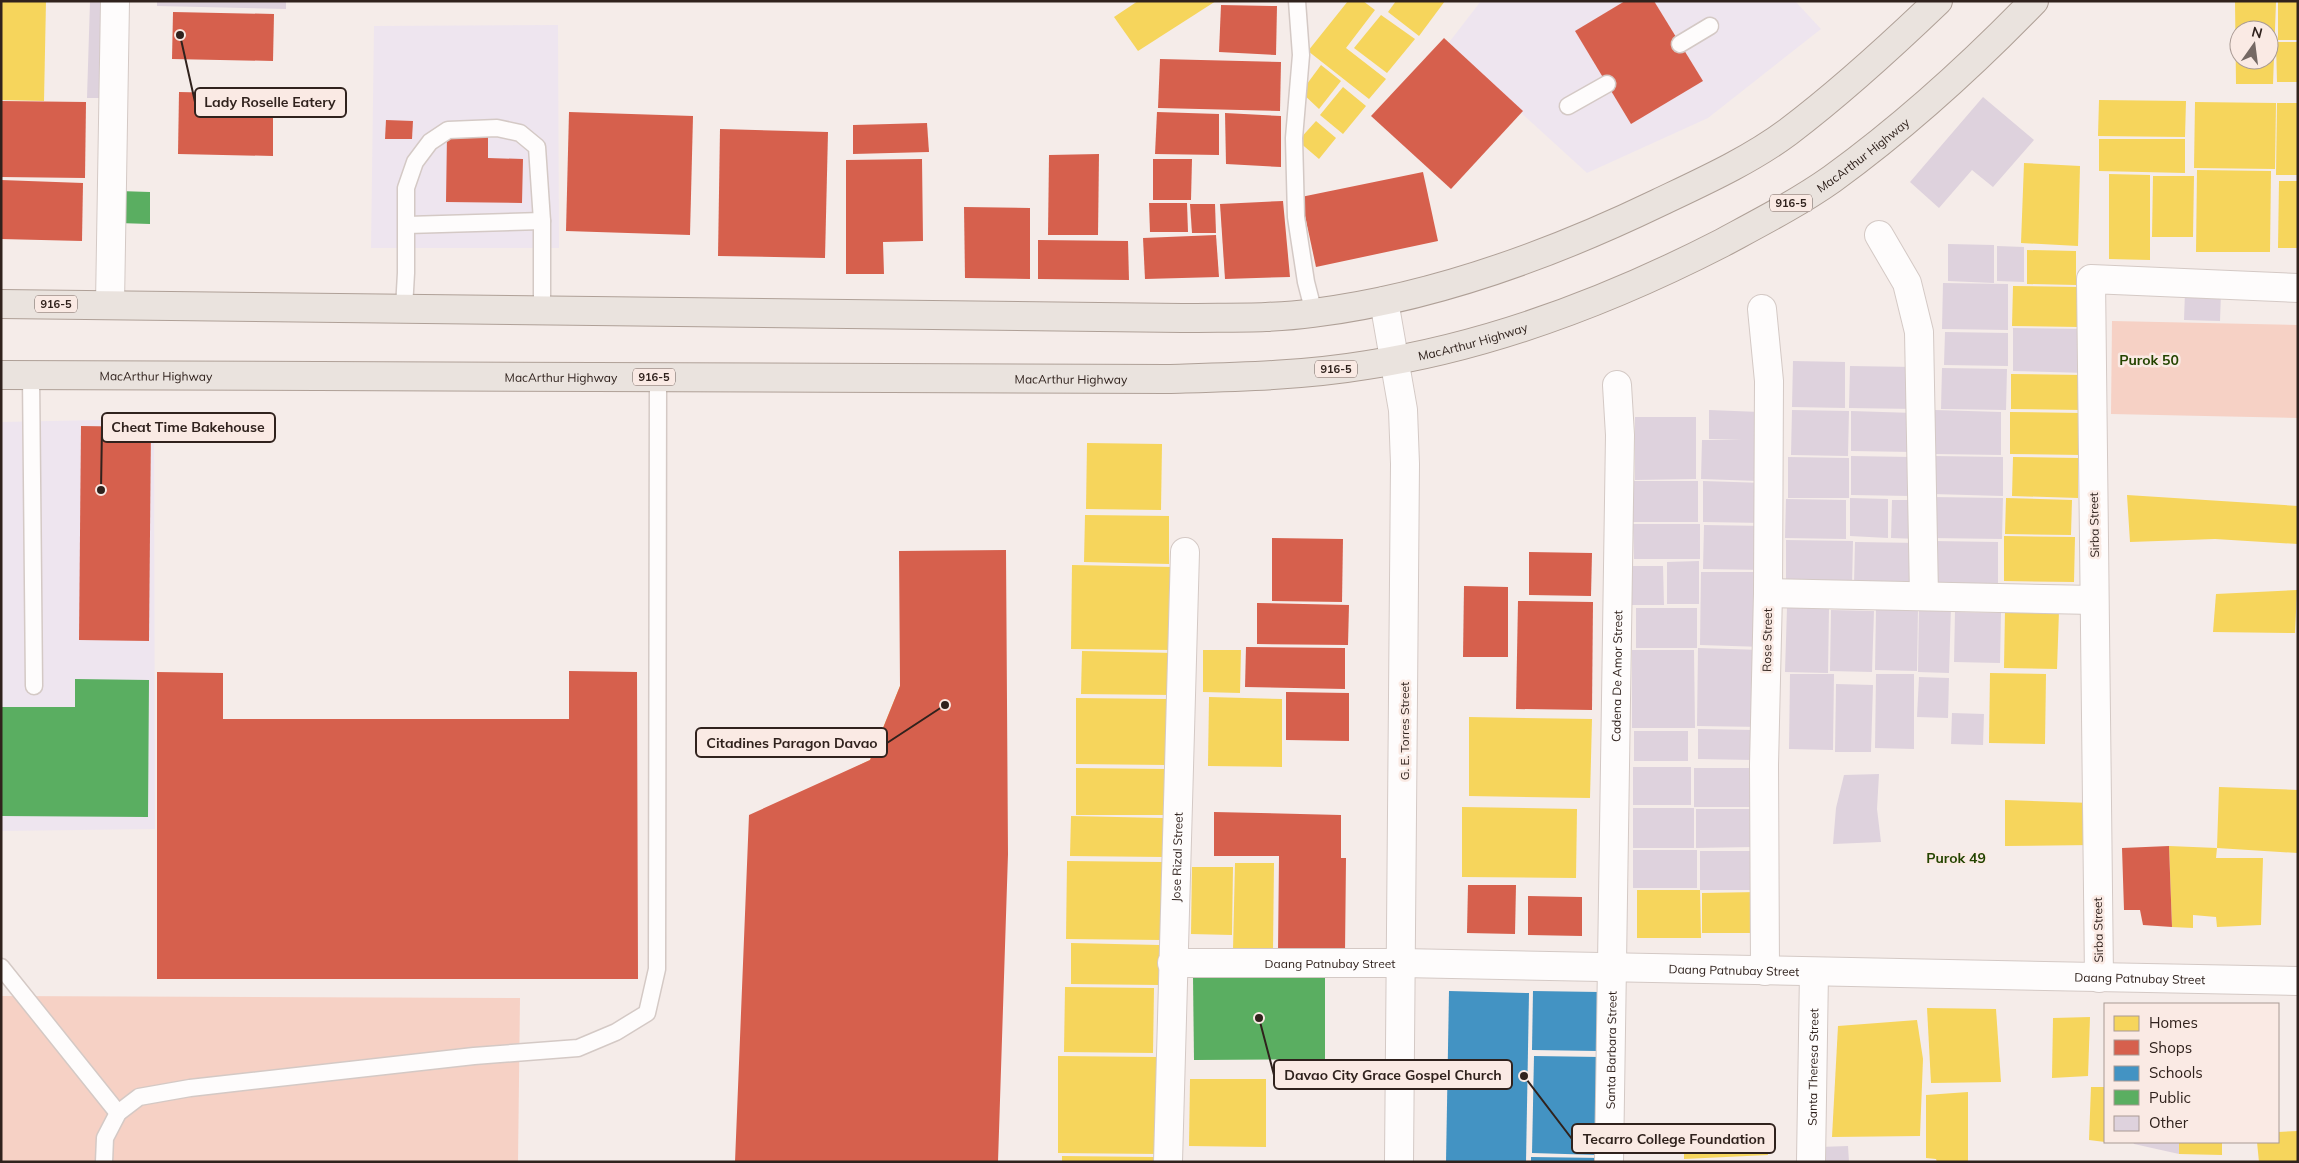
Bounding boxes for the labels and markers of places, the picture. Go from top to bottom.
callout: Lady Roselle Eatery [195,88,346,117]
callout: Cheat Time Bakehouse [102,413,275,442]
callout: Citadines Paragon Davao [696,728,887,757]
callout: Davao City Grace Gospel Church [1274,1060,1512,1089]
callout: Tecarro College Foundation [1572,1124,1775,1153]

